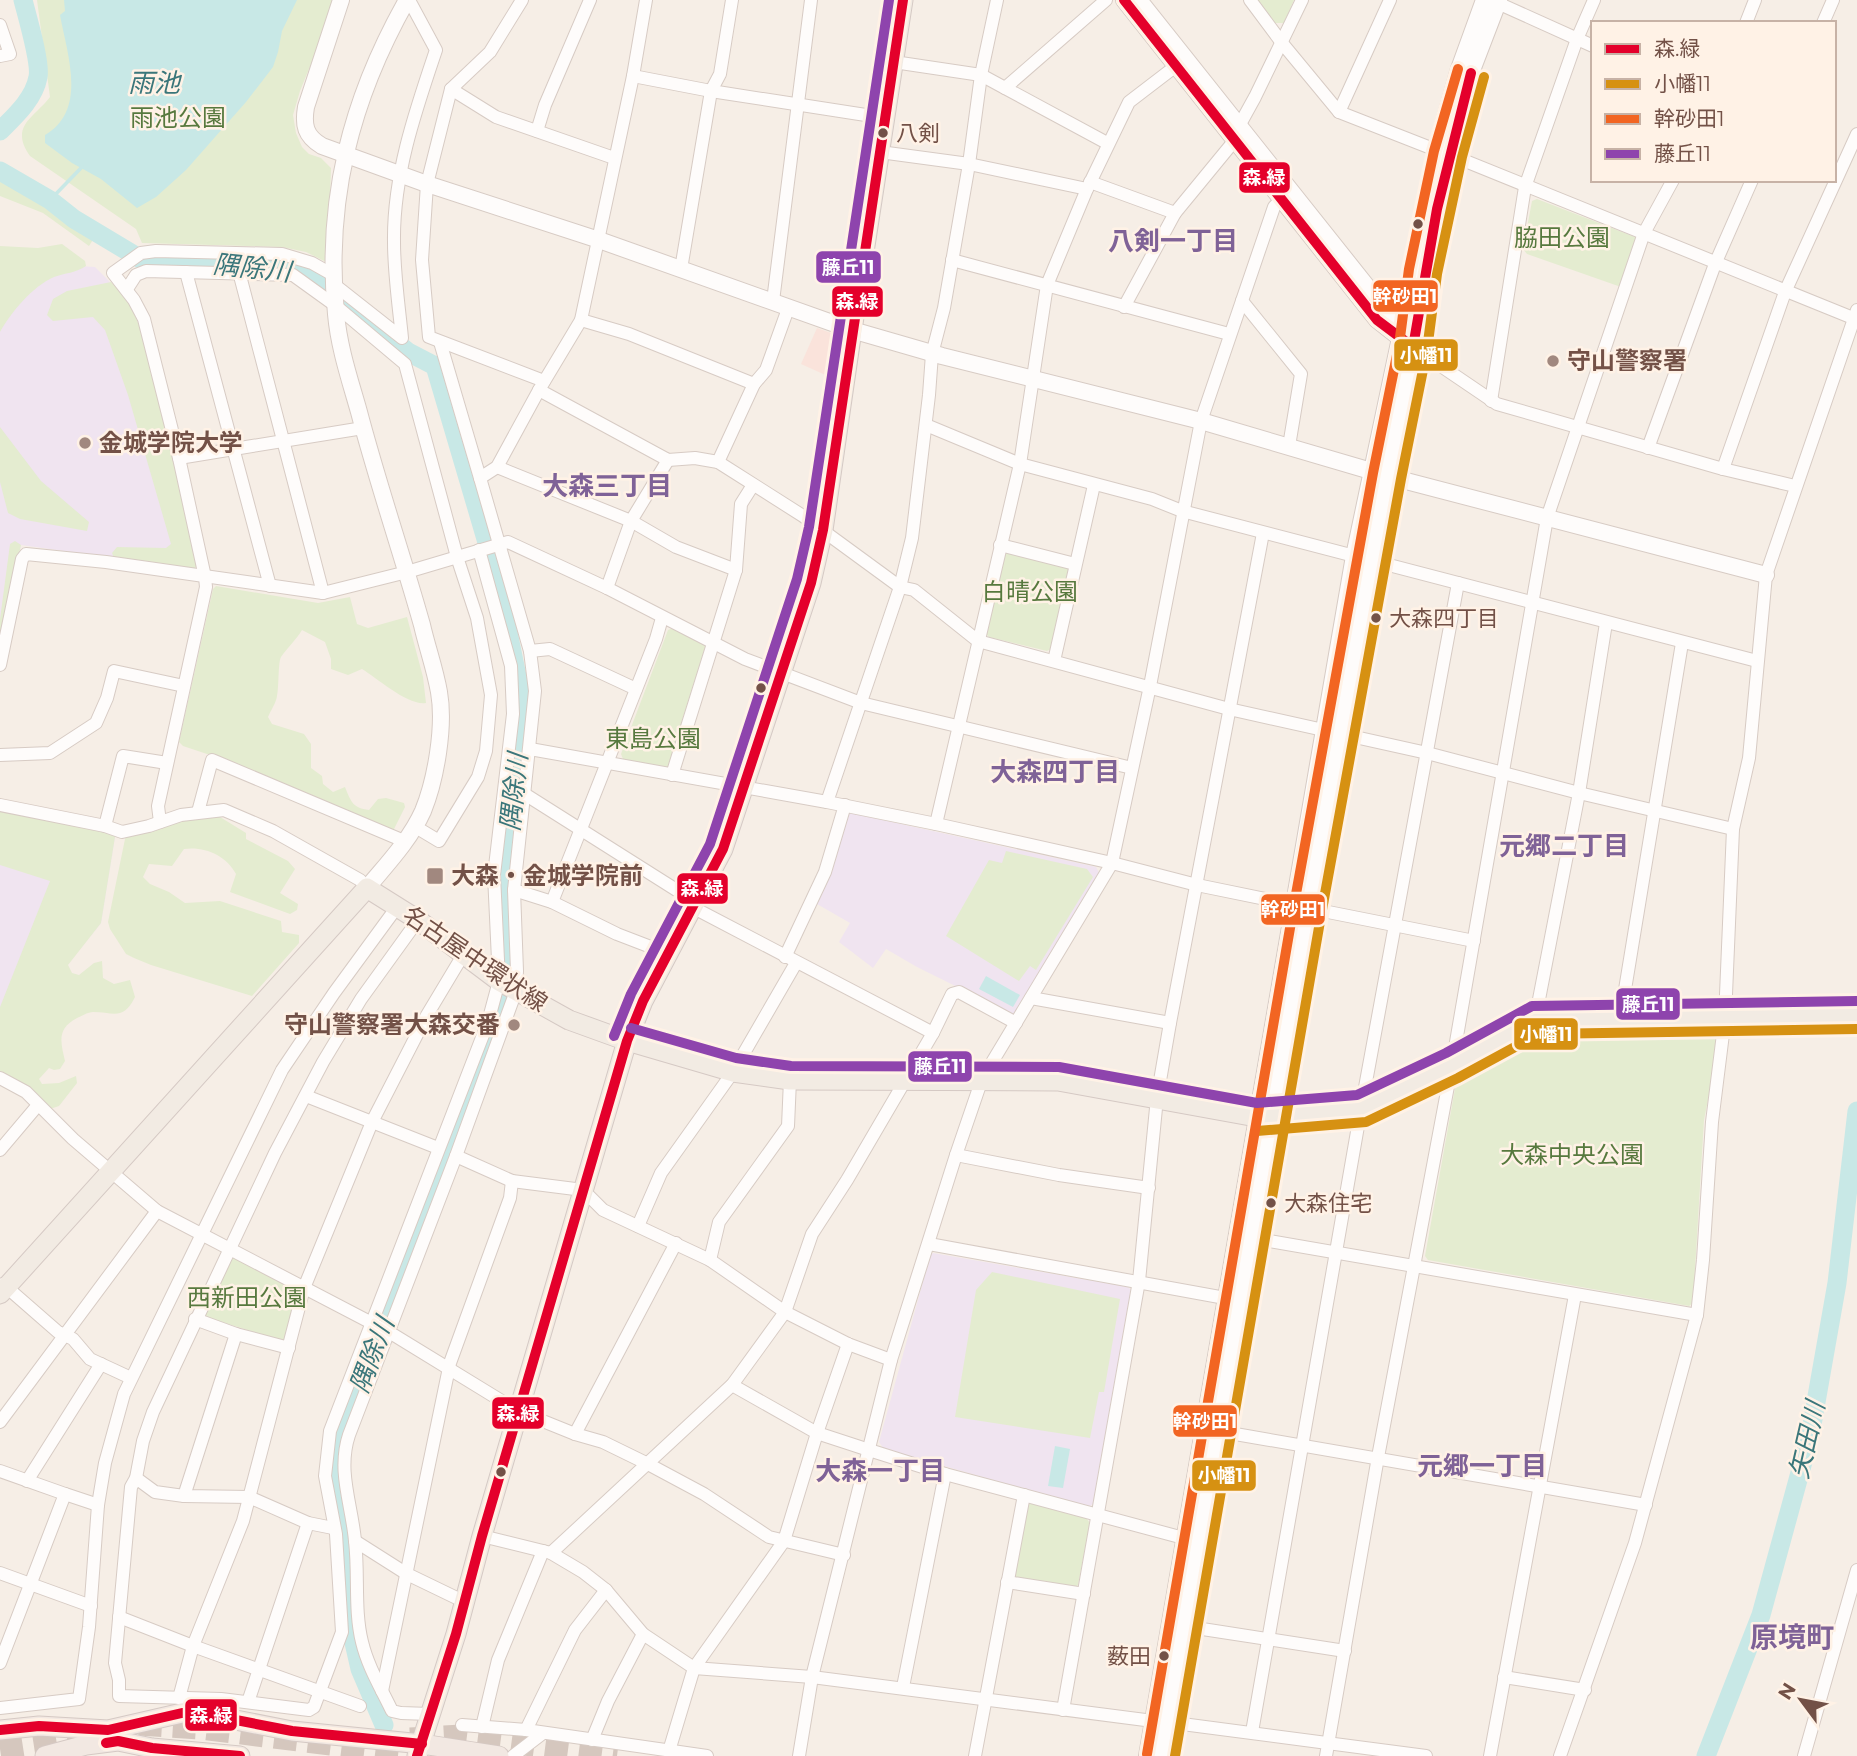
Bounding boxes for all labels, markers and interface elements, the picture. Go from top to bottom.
legend [1591,21,1836,182]
text: 森.緑 [1654,36,1700,61]
water label: 雨池 [128,67,183,99]
text: 小幡11 [1654,71,1711,96]
park label: 雨池公園 [130,103,226,132]
text: 幹砂田1 [1654,106,1725,131]
place label: 八剣 [896,120,940,147]
marker: 八剣 [876,126,890,140]
text: 藤丘11 [1654,141,1711,166]
line badge: 森.緑 [1238,161,1291,194]
text: 森.緑 [1243,166,1285,189]
unlabelled marker [1411,217,1425,231]
park label: 脇田公園 [1514,223,1610,252]
district label: 八剣一丁目 [1108,225,1238,257]
water label: 隅除川 [212,248,295,288]
line badge: 藤丘11 [815,250,882,284]
text: 藤丘11 [822,256,874,279]
line badge: 幹砂田1 [1372,279,1439,313]
line badge: 森.緑 [831,285,884,318]
text: 幹砂田1 [1373,285,1437,308]
text: 森.緑 [836,290,878,313]
line badge: 小幡11 [1393,338,1459,372]
text: 小幡11 [1400,344,1452,367]
place label: 守山警察署 [1567,346,1687,375]
marker: 守山警察署 [1545,353,1561,369]
place label: 金城学院大学 [99,428,243,457]
marker: 金城学院大学 [77,435,93,451]
district label: 大森三丁目 [542,470,672,502]
park label: 白晴公園 [982,577,1078,606]
place label: 大森四丁目 [1389,605,1499,632]
marker: 大森四丁目 [1369,611,1383,625]
unlabelled marker [754,681,768,695]
park label: 東島公園 [605,724,701,753]
water label: 隅除川 [494,749,534,832]
district label: 大森四丁目 [990,756,1120,788]
district label: 元郷二丁目 [1499,830,1629,862]
place label: 大森・金城学院前 [451,861,643,890]
marker: 大森・金城学院前 [425,866,445,886]
line badge: 森.緑 [676,872,729,905]
text: 森.緑 [681,877,723,900]
line badge: 幹砂田1 [1260,893,1326,926]
text: 幹砂田1 [1261,898,1325,921]
street label: 名古屋中環状線 [398,900,553,1018]
line badge: 藤丘11 [1615,987,1681,1021]
text: 藤丘11 [1622,993,1674,1016]
place label: 守山警察署大森交番 [284,1010,500,1039]
marker: 守山警察署大森交番 [506,1017,522,1033]
line badge: 小幡11 [1513,1017,1579,1051]
text: 小幡11 [1520,1023,1572,1046]
line badge: 藤丘11 [907,1050,973,1083]
text: 藤丘11 [914,1055,966,1078]
park label: 大森中央公園 [1500,1140,1644,1169]
place label: 大森住宅 [1284,1190,1372,1217]
marker: 大森住宅 [1264,1196,1278,1210]
park label: 西新田公園 [187,1283,307,1312]
water label: 隅除川 [343,1310,402,1397]
water label: 矢田川 [1783,1395,1832,1482]
line badge: 森.緑 [491,1396,545,1430]
text: 森.緑 [497,1402,539,1425]
line badge: 幹砂田1 [1172,1404,1238,1438]
text: 幹砂田1 [1173,1410,1237,1433]
district label: 元郷一丁目 [1417,1450,1547,1482]
district label: 大森一丁目 [815,1455,945,1487]
line badge: 小幡11 [1191,1459,1257,1492]
text: 小幡11 [1198,1464,1250,1487]
unlabelled marker [494,1465,508,1479]
district label: 原境町 [1750,1620,1834,1654]
place label: 薮田 [1107,1643,1151,1670]
marker: 薮田 [1157,1649,1171,1663]
north arrow [1766,1665,1836,1735]
text: N [1773,1679,1801,1704]
line badge: 森.緑 [184,1698,238,1732]
text: 森.緑 [190,1704,232,1727]

